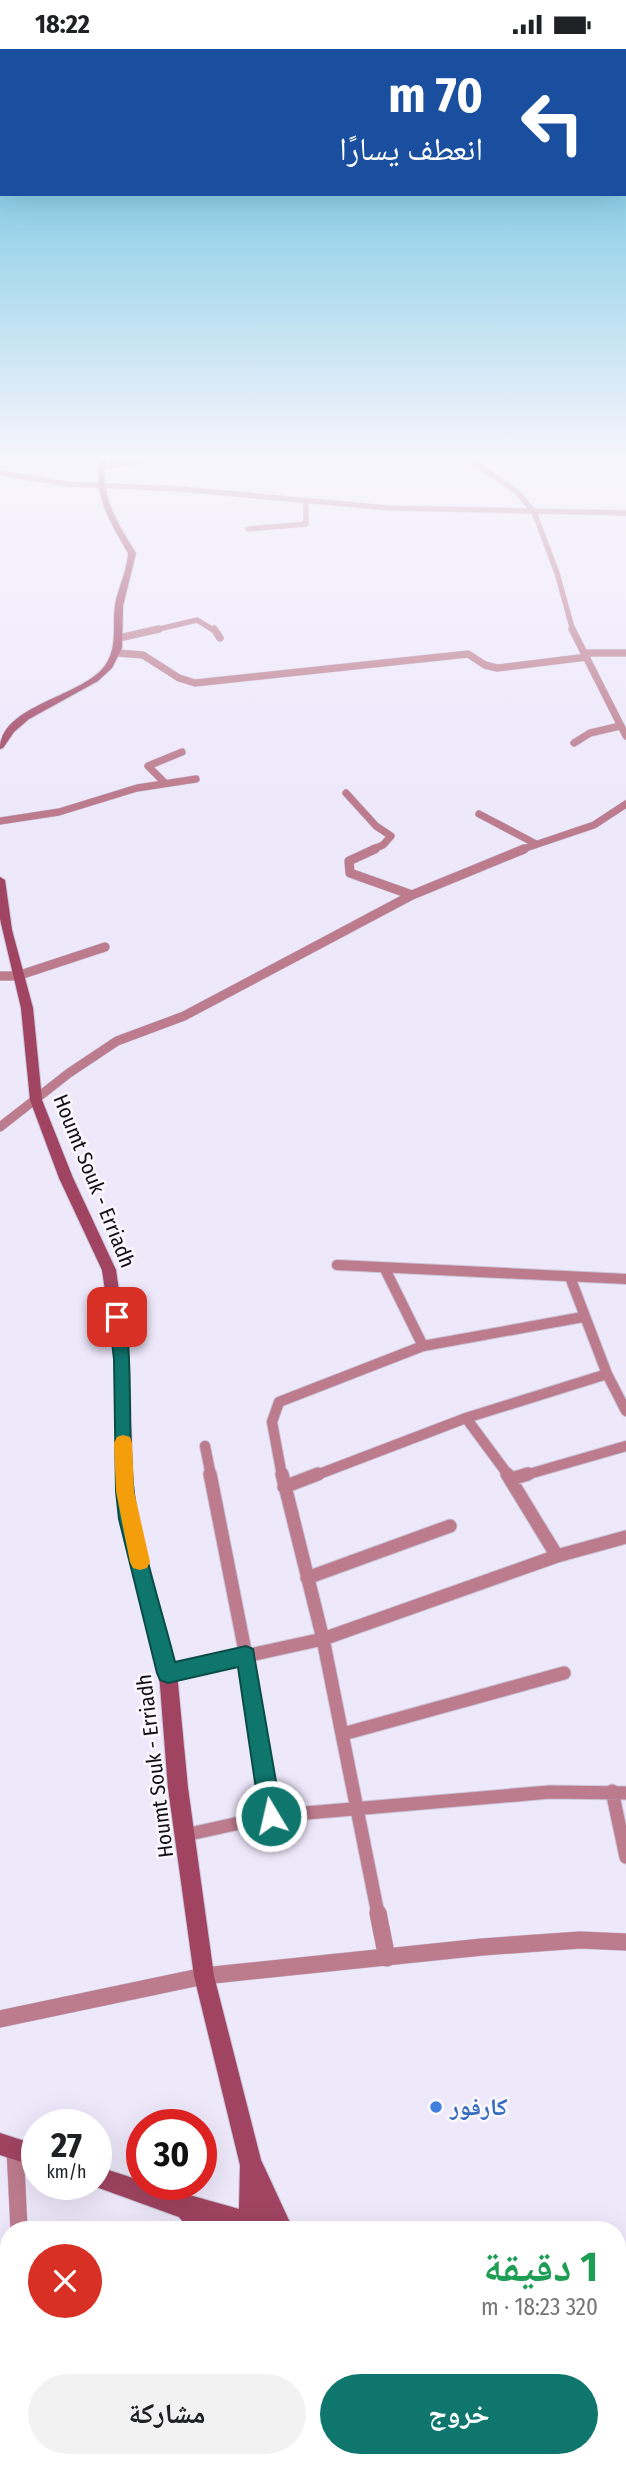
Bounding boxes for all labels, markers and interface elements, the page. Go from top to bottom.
text: 18:22 [35,9,90,40]
text: 70 m [388,66,483,125]
icon: left [507,77,598,168]
text: انعطف يسارًا [339,130,483,168]
street label: Houmt Souk - Erriadh [47,1090,141,1272]
pin [87,1287,147,1347]
icon: arrive [98,1298,136,1336]
street label: Houmt Souk - Erriadh [131,1673,179,1859]
position arrow [234,1779,308,1853]
place label: كارفور [449,2093,508,2121]
marker: كارفور [428,2099,444,2115]
speed limit sign: 30 [126,2109,217,2200]
text: 27 [51,2124,82,2166]
text: km/h [46,2161,87,2183]
text: 1 دقيقة [483,2242,598,2292]
button: close [28,2244,102,2318]
text: 320 m · 18:23 [481,2293,598,2321]
button: مشاركة [28,2374,306,2454]
button: خروج [320,2374,598,2454]

